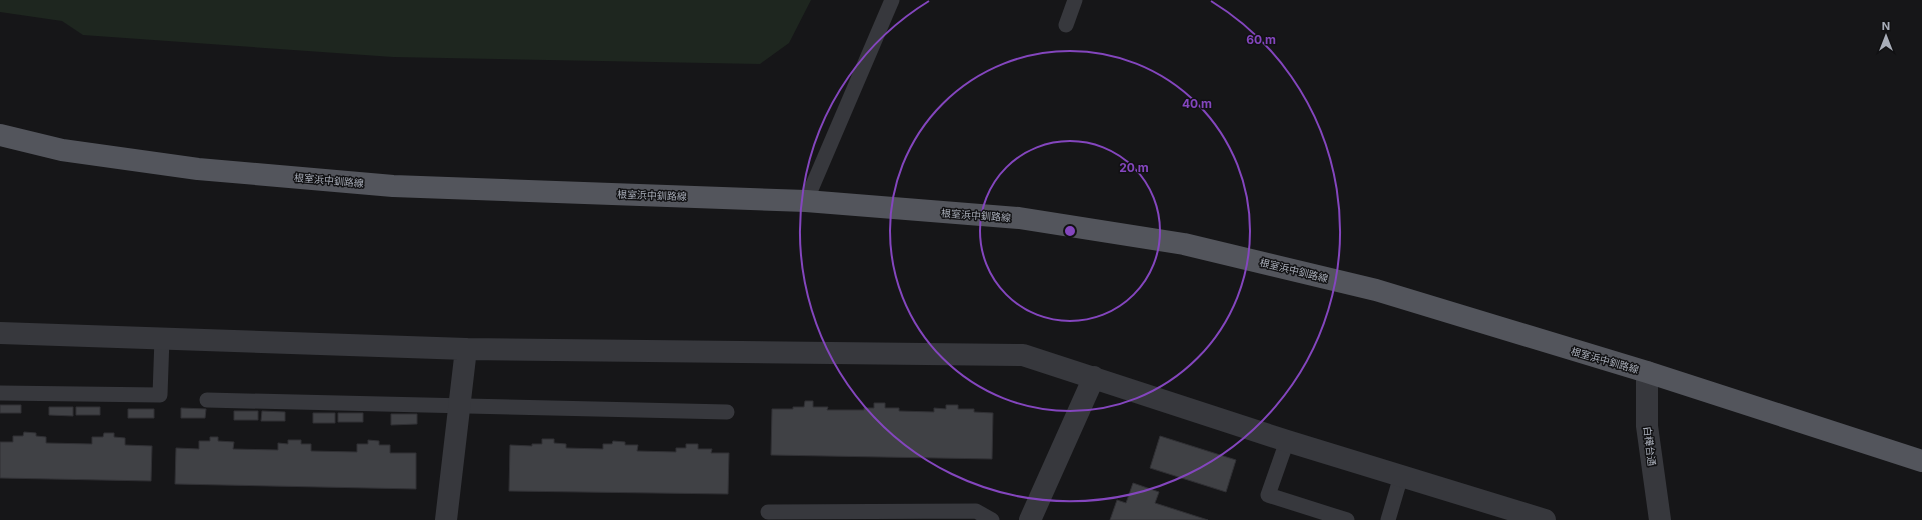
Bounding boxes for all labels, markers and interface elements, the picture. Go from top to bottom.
north arrow [1866,16,1906,56]
text: N [1882,19,1890,33]
text: 60 m [1246,32,1276,47]
text: 40 m [1182,96,1212,111]
text: 20 m [1119,160,1149,175]
street label: 根室浜中釧路線 [294,171,364,189]
street label: 根室浜中釧路線 [617,188,687,202]
street label: 根室浜中釧路線 [941,207,1011,223]
centre of rings [1063,224,1077,238]
street label: 根室浜中釧路線 [1259,256,1329,284]
street label: 根室浜中釧路線 [1570,345,1640,375]
street label: 白樺台通 [1642,425,1658,467]

